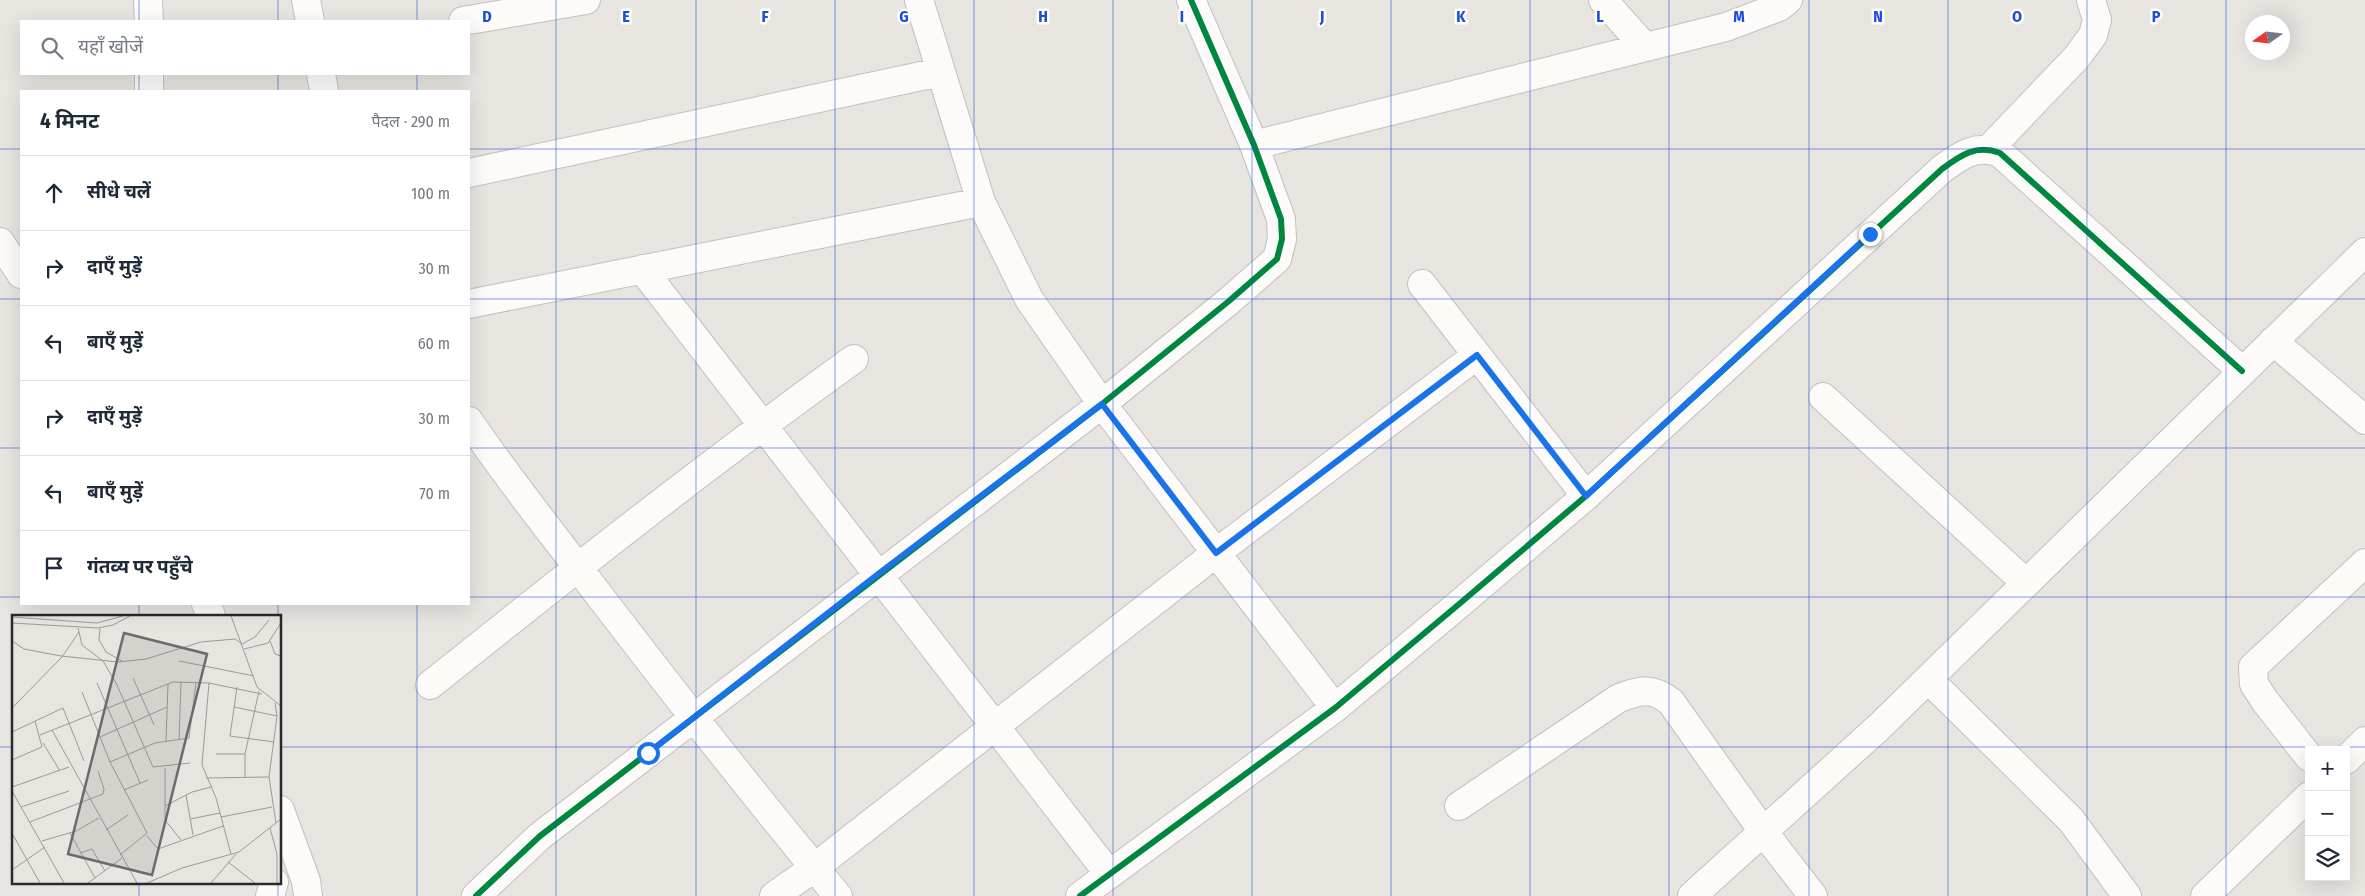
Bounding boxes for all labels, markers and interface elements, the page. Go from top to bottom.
text: D [482,7,492,26]
text: E [622,7,630,26]
text: F [761,7,769,26]
text: G [899,7,909,26]
text: H [1038,7,1048,26]
text: I [1180,7,1184,26]
text: J [1319,7,1324,26]
text: K [1456,7,1466,26]
text: L [1596,7,1604,26]
text: M [1733,7,1745,26]
text: N [1873,7,1883,26]
text: O [2012,7,2022,26]
text: P [2152,7,2161,26]
north arrow [2245,15,2290,60]
search box [20,20,470,75]
icon: search [38,34,66,62]
text: यहाँ खोजें [78,35,143,58]
text: 4 मिनट [40,108,99,134]
text: पैदल · 290 m [372,112,450,131]
icon: ahead [40,179,68,207]
text: सीधे चलें [87,180,151,203]
text: 100 m [411,184,450,203]
route end [1859,223,1882,246]
icon: right [40,254,68,282]
text: दाएँ मुड़ें [87,255,142,278]
text: 30 m [418,259,450,278]
icon: left [40,329,68,357]
text: बाएँ मुड़ें [87,330,143,353]
text: 60 m [418,334,450,353]
icon: right [40,404,68,432]
text: दाएँ मुड़ें [87,405,142,428]
text: 30 m [418,409,450,428]
icon: left [40,479,68,507]
text: बाएँ मुड़ें [87,480,143,503]
text: 70 m [419,484,450,503]
icon: arrive [40,554,68,582]
text: गंतव्य पर पहुँचे [87,555,193,578]
inset map [12,615,281,884]
route start [637,742,660,765]
map controls [2305,746,2350,881]
button: + [2305,746,2350,791]
button: − [2305,791,2350,836]
button: layers [2305,836,2350,881]

